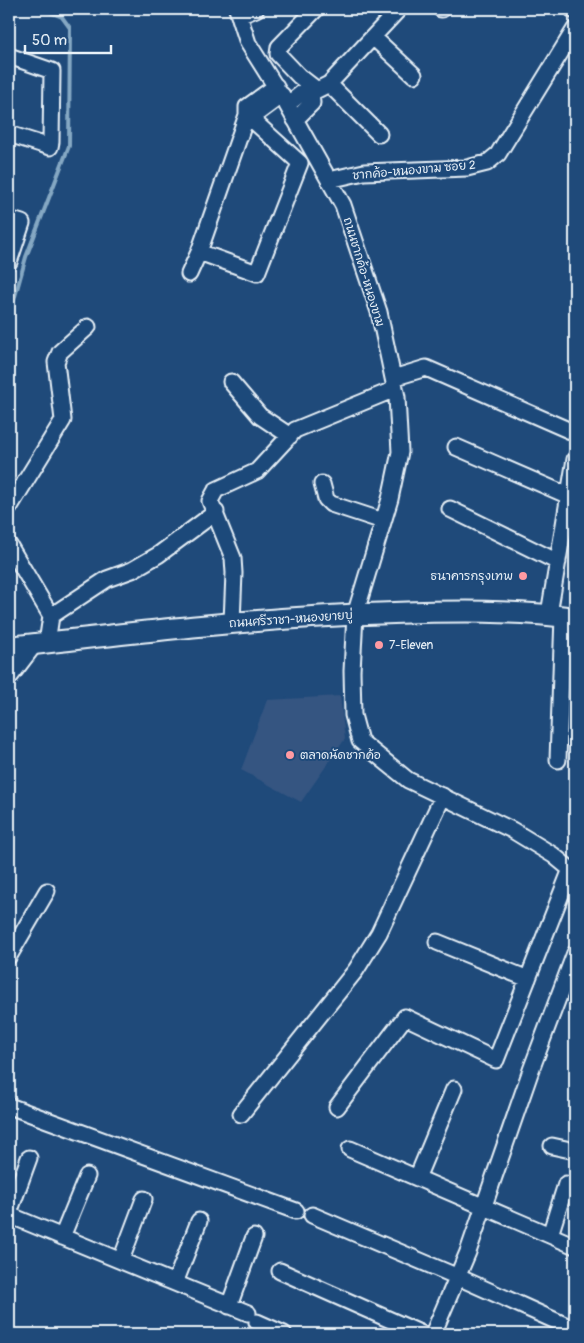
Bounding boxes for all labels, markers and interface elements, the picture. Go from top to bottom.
scale bar [25,22,111,54]
text: 50 m [32,31,67,50]
street label: ชากค้อ-หนองขาม ซอย 2 [352,158,477,183]
street label: ถนนชากค้อ-หนองขาม [340,216,387,329]
place label: ธนาคารกรุงเทพ [430,569,513,585]
marker: ธนาคารกรุงเทพ [517,570,529,582]
street label: ถนนศรีราชา-หนองยายบู่ [229,607,354,632]
place label: 7-Eleven [389,638,434,653]
marker: 7-Eleven [373,639,385,651]
place label: ตลาดนัดชากค้อ [300,748,381,763]
marker: ตลาดนัดชากค้อ [284,749,296,761]

